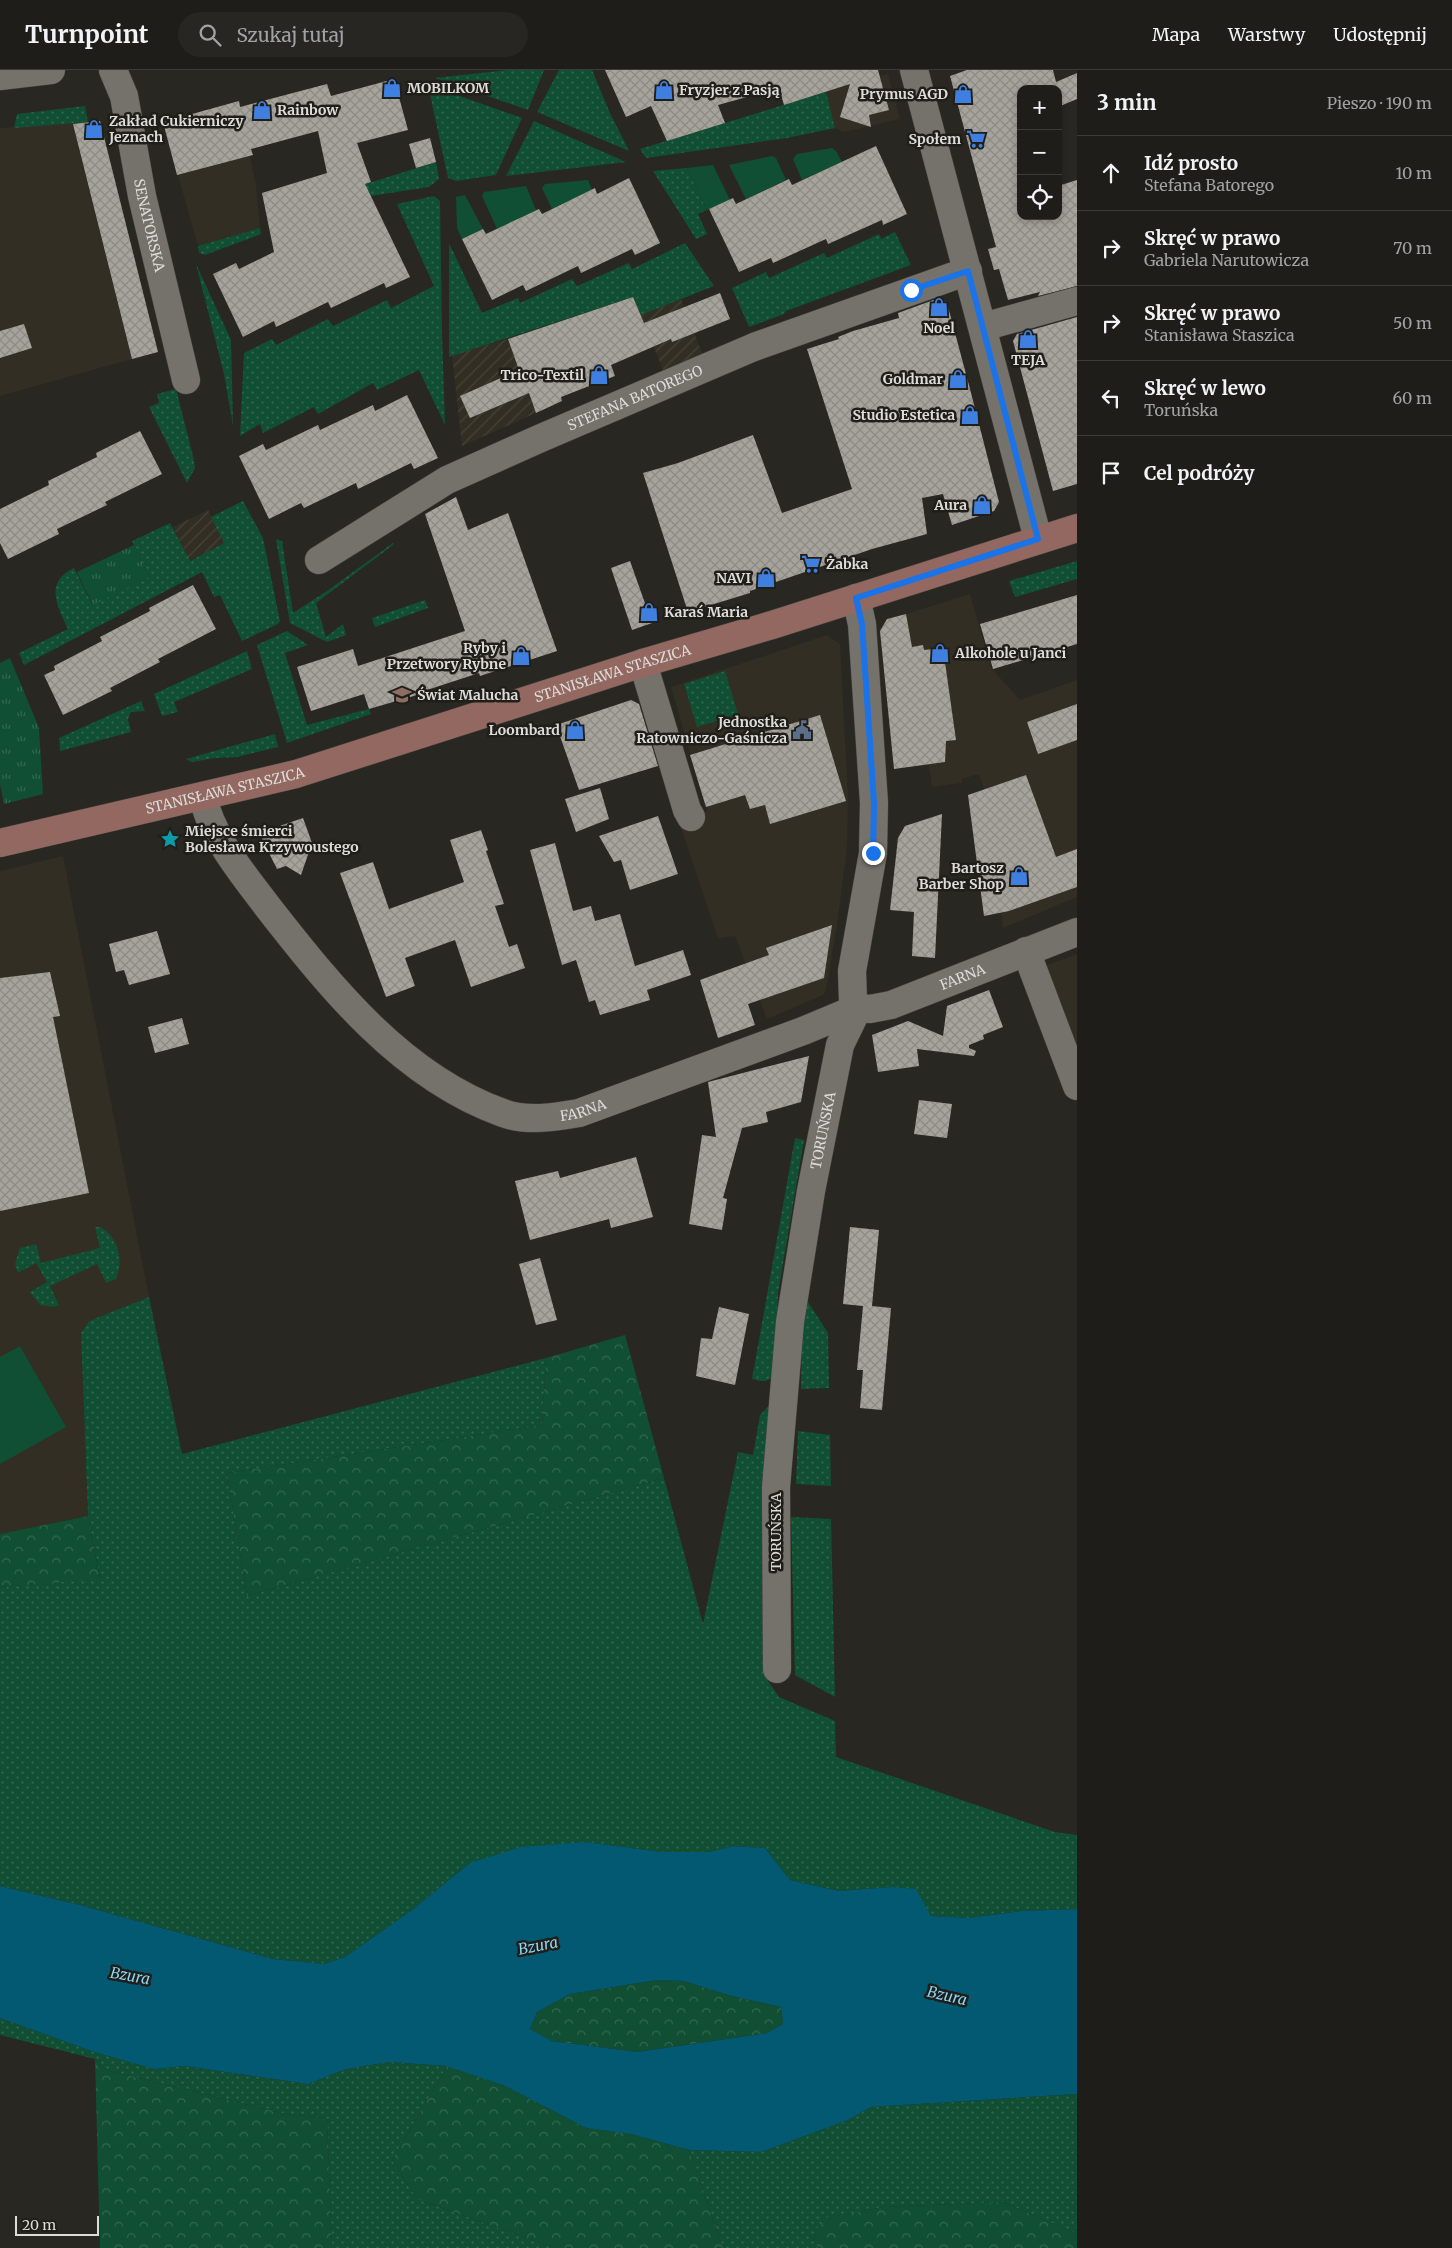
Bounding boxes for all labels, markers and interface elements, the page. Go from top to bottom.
search box [178,12,528,57]
text: Turnpoint [25,19,148,50]
icon: search [196,21,224,49]
text: Szukaj tutaj [236,23,345,47]
text: Mapa [1152,23,1200,46]
text: Warstwy [1228,23,1305,46]
text: Udostępnij [1333,23,1427,46]
shop icon: MOBILKOM [381,77,403,99]
place label: MOBILKOM [407,79,490,97]
shop icon: Fryzjer z Pasją [653,79,675,101]
place label: Fryzjer z Pasją [679,81,780,99]
shop icon: Prymus AGD [952,83,974,105]
place label: Prymus AGD [860,85,948,103]
map controls [1017,85,1062,220]
button: + [1017,85,1062,130]
text: 3 min [1097,89,1156,116]
text: Pieszo · 190 m [1327,93,1432,113]
shop icon: Rainbow [251,99,273,121]
place label: Rainbow [277,101,339,119]
place label: Zakład Cukierniczy Jeznach [108,112,244,146]
shop icon: Zakład Cukierniczy Jeznach [83,118,105,140]
supermarket icon: Społem [965,128,987,150]
place label: Społem [908,130,961,148]
button: − [1017,130,1062,175]
text: Idź prosto [1144,151,1238,175]
icon: ahead [1097,159,1125,187]
text: 10 m [1395,163,1432,183]
button: locate [1017,175,1062,220]
text: Stefana Batorego [1144,175,1274,195]
street label: SENATORSKA [130,177,169,274]
text: Skręć w prawo [1144,226,1280,250]
icon: right [1097,234,1125,262]
text: 70 m [1393,238,1432,258]
text: Gabriela Narutowicza [1144,250,1309,270]
route start [900,279,923,302]
shop icon: Noel [928,296,950,318]
text: Skręć w prawo [1144,301,1280,325]
icon: right [1097,309,1125,337]
text: 50 m [1393,313,1432,333]
place label: Noel [923,319,955,337]
text: Stanisława Staszica [1144,325,1294,345]
shop icon: TEJA [1017,328,1039,350]
place label: TEJA [1011,351,1046,369]
street label: STEFANA BATOREGO [564,361,705,435]
shop icon: Trico-Textil [588,364,610,386]
place label: Trico-Textil [500,366,584,384]
shop icon: Goldmar [947,368,969,390]
place label: Goldmar [883,370,943,388]
text: Skręć w lewo [1144,376,1266,400]
icon: left [1097,384,1125,412]
text: 60 m [1392,388,1432,408]
text: Toruńska [1144,400,1218,420]
shop icon: Studio Estetica [959,404,981,426]
place label: Studio Estetica [852,406,955,424]
icon: arrive [1097,459,1125,487]
text: Cel podróży [1144,461,1255,485]
shop icon: Aura [971,494,993,516]
place label: Aura [933,496,967,514]
supermarket icon: Żabka [800,553,822,575]
place label: Żabka [826,555,869,573]
shop icon: NAVI [755,567,777,589]
place label: NAVI [716,569,751,587]
shop icon: Karaś Maria [638,601,660,623]
place label: Karaś Maria [664,603,748,621]
place label: Ryby i Przetwory Rybne [387,639,506,673]
street label: STANISŁAWA STASZICA [532,640,693,706]
shop icon: Alkohole u Janci [929,642,951,664]
place label: Alkohole u Janci [954,644,1067,662]
shop icon: Ryby i Przetwory Rybne [510,645,532,667]
school or university icon: Świat Malucha [391,684,413,706]
place label: Świat Malucha [417,686,519,704]
place label: Jednostka Ratowniczo-Gaśnicza [636,713,787,747]
shop icon: Loombard [564,719,586,741]
public building icon: Jednostka Ratowniczo-Gaśnicza [791,719,813,741]
place label: Loombard [489,721,560,739]
street label: STANISŁAWA STASZICA [144,763,307,818]
place label: Miejsce śmierci Bolesława Krzywoustego [185,822,359,856]
place icon: Miejsce śmierci Bolesława Krzywoustego [159,828,181,850]
route end [862,842,885,865]
place label: Bartosz Barber Shop [919,859,1004,893]
shop icon: Bartosz Barber Shop [1008,865,1030,887]
street label: FARNA [937,960,988,994]
street label: TORUŃSKA [807,1090,840,1171]
street label: FARNA [559,1095,609,1125]
street label: TORUŃSKA [767,1493,785,1571]
water label: Bzura [516,1932,559,1959]
water label: Bzura [109,1963,151,1988]
water label: Bzura [925,1982,969,2009]
scale bar [15,2213,99,2236]
text: 20 m [22,2216,56,2234]

